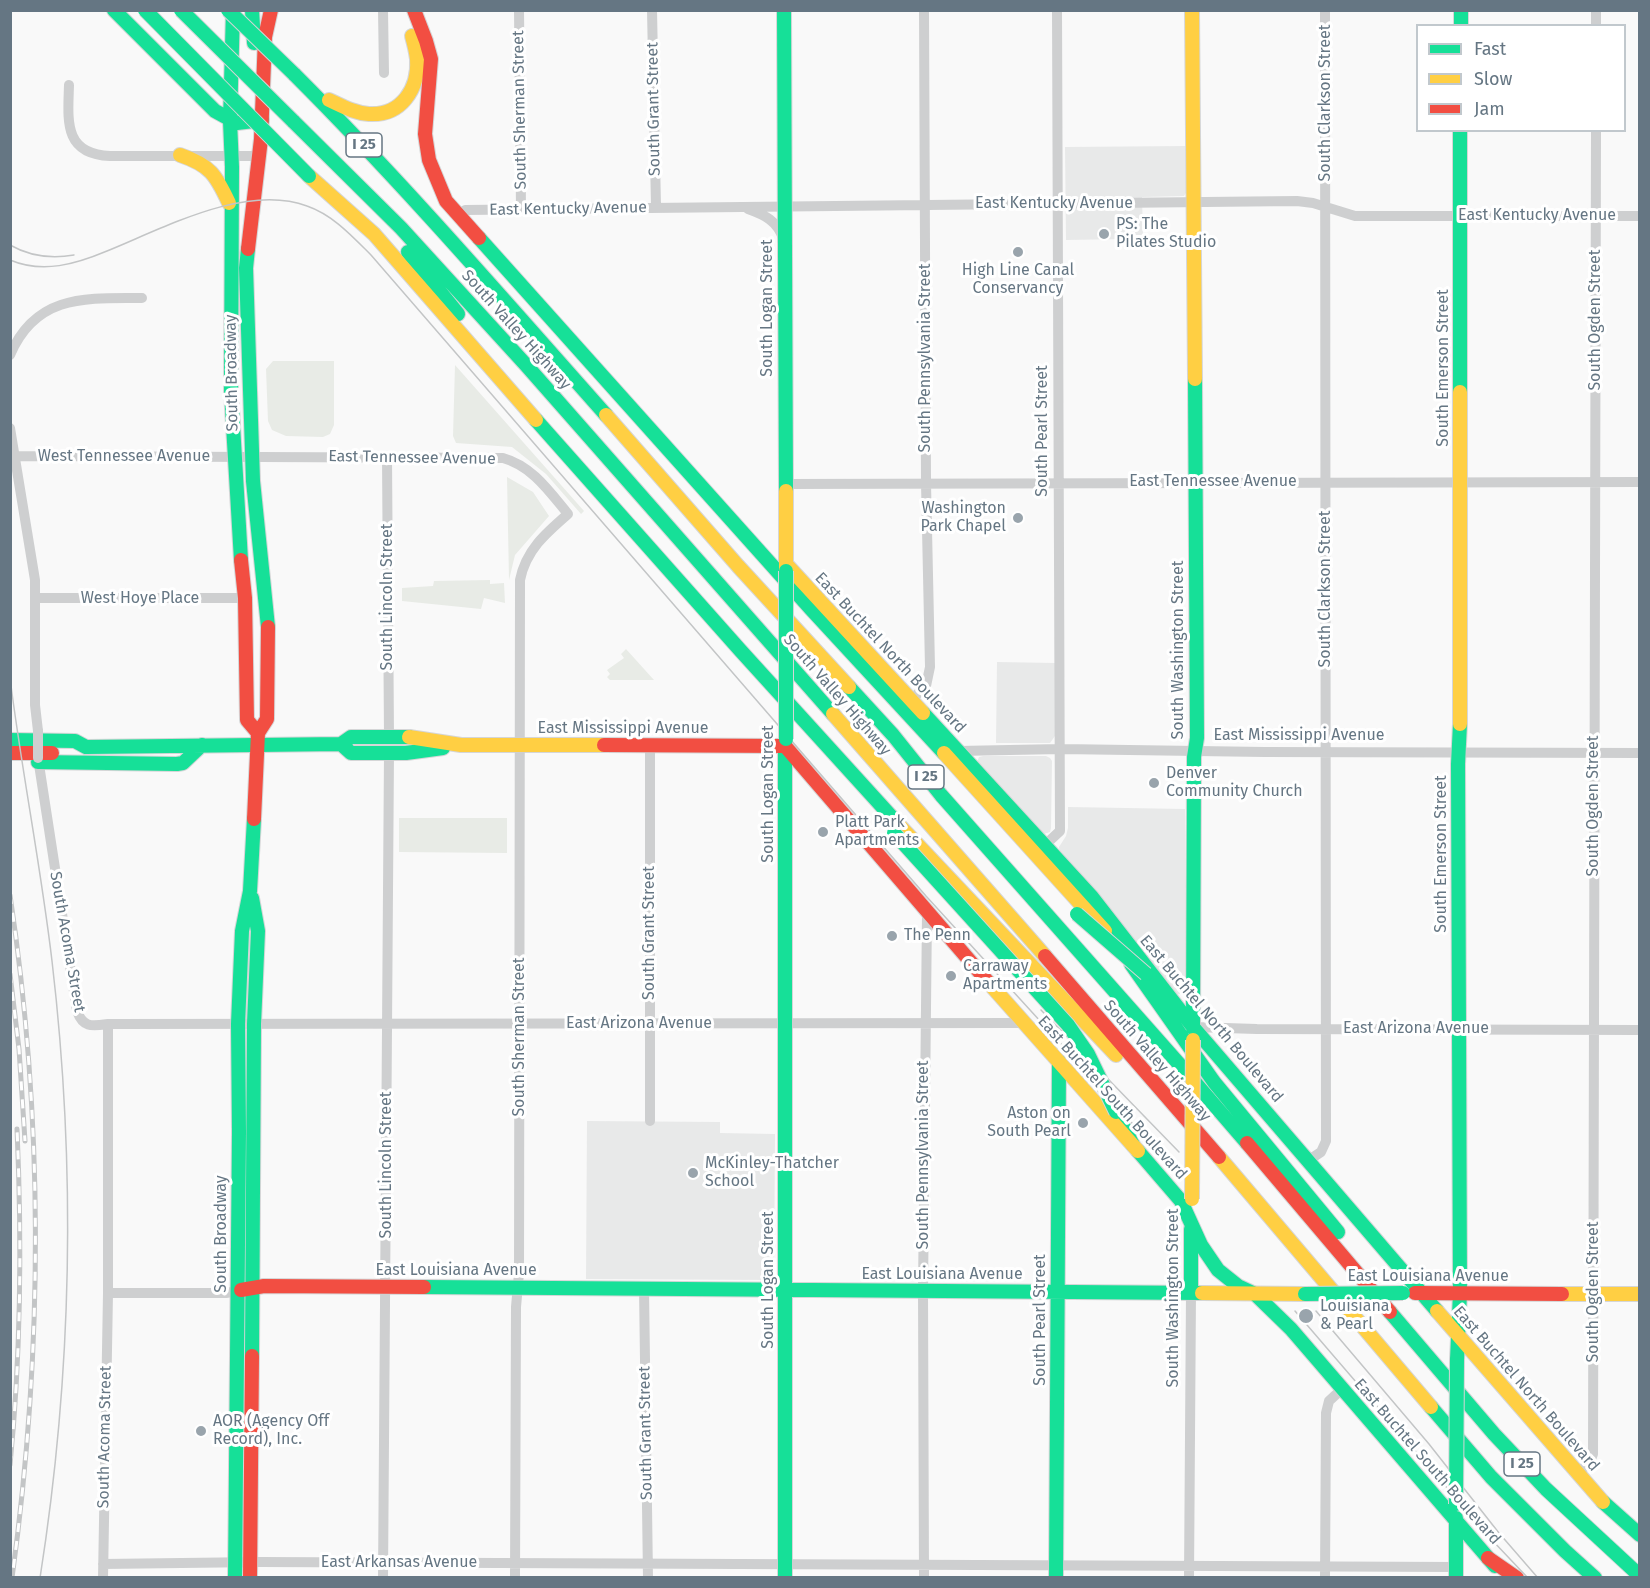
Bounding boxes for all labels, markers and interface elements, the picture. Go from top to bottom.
street label: South Clarkson Street [1316,24,1336,182]
legend [1416,24,1626,132]
street label: South Sherman Street [509,30,531,190]
text: Fast [1474,38,1506,60]
street label: South Grant Street [643,42,665,176]
text: Slow [1474,68,1512,90]
text: Jam [1474,98,1505,120]
road number: I 25 [346,133,382,157]
street label: East Kentucky Avenue [975,194,1133,214]
street label: East Kentucky Avenue [489,198,647,220]
street label: East Kentucky Avenue [1458,206,1616,226]
place label: PS: The Pilates Studio [1116,215,1216,253]
marker: PS: The Pilates Studio [1097,227,1111,241]
street label: South Logan Street [758,239,778,377]
marker: High Line Canal Conservancy [1011,245,1025,259]
street label: South Ogden Street [1586,249,1606,391]
place label: High Line Canal Conservancy [962,261,1074,299]
street label: South Pennsylvania Street [916,263,936,453]
street label: South Valley Highway [457,266,575,394]
street label: South Emerson Street [1434,289,1454,447]
street label: South Broadway [221,314,243,432]
street label: South Pearl Street [1033,365,1053,497]
street label: West Tennessee Avenue [38,447,210,467]
street label: East Tennessee Avenue [328,447,496,469]
street label: East Tennessee Avenue [1129,472,1297,492]
place label: Washington Park Chapel [920,499,1006,537]
street label: South Clarkson Street [1316,510,1336,668]
marker: Washington Park Chapel [1011,511,1025,525]
street label: South Lincoln Street [378,523,398,671]
street label: South Washington Street [1169,560,1189,740]
street label: East Buchtel North Boulevard [810,569,970,737]
street label: West Hoye Place [81,589,199,609]
street label: South Valley Highway [779,630,895,760]
street label: East Mississippi Avenue [538,719,708,739]
street label: South Logan Street [759,725,779,863]
street label: East Mississippi Avenue [1214,726,1384,746]
street label: South Ogden Street [1584,735,1604,877]
place label: Denver Community Church [1166,764,1303,802]
road number: I 25 [908,765,944,789]
street label: South Emerson Street [1432,775,1452,933]
marker: Denver Community Church [1147,776,1161,790]
place label: Platt Park Apartments [835,813,919,851]
marker: Platt Park Apartments [816,825,830,839]
street label: South Grant Street [640,866,660,1000]
street label: South Acoma Street [45,870,89,1014]
place label: The Penn [904,926,971,946]
marker: The Penn [885,929,899,943]
street label: East Buchtel North Boulevard [1135,931,1287,1107]
street label: South Sherman Street [510,957,530,1117]
place label: Carraway Apartments [963,957,1047,995]
marker: Carraway Apartments [944,969,958,983]
street label: South Valley Highway [1099,996,1215,1126]
street label: East Buchtel South Boulevard [1033,1012,1191,1184]
street label: East Arizona Avenue [566,1014,712,1034]
street label: East Arizona Avenue [1343,1019,1489,1039]
street label: South Pennsylvania Street [914,1060,934,1250]
street label: South Lincoln Street [377,1091,397,1239]
place label: Aston on South Pearl [987,1104,1071,1142]
marker: Aston on South Pearl [1076,1116,1090,1130]
place label: McKinley-Thatcher School [705,1154,839,1192]
marker: McKinley-Thatcher School [686,1166,700,1180]
street label: South Broadway [212,1175,232,1293]
street label: South Washington Street [1164,1208,1184,1388]
street label: South Logan Street [759,1211,779,1349]
street label: South Ogden Street [1584,1221,1604,1363]
street label: South Pearl Street [1031,1254,1051,1386]
street label: East Louisiana Avenue [375,1261,537,1281]
street label: East Louisiana Avenue [861,1265,1023,1285]
street label: East Louisiana Avenue [1347,1267,1509,1287]
place label: Louisiana & Pearl [1320,1297,1390,1335]
street label: East Buchtel North Boulevard [1449,1302,1603,1476]
marker: Louisiana & Pearl [1297,1307,1315,1325]
street label: South Acoma Street [94,1366,116,1508]
street label: South Grant Street [635,1366,657,1500]
street label: East Buchtel South Boulevard [1350,1375,1504,1549]
place label: AOR (Agency Off Record), Inc. [213,1412,329,1450]
marker: AOR (Agency Off Record), Inc. [194,1424,208,1438]
road number: I 25 [1504,1452,1540,1476]
street label: East Arkansas Avenue [321,1553,477,1573]

